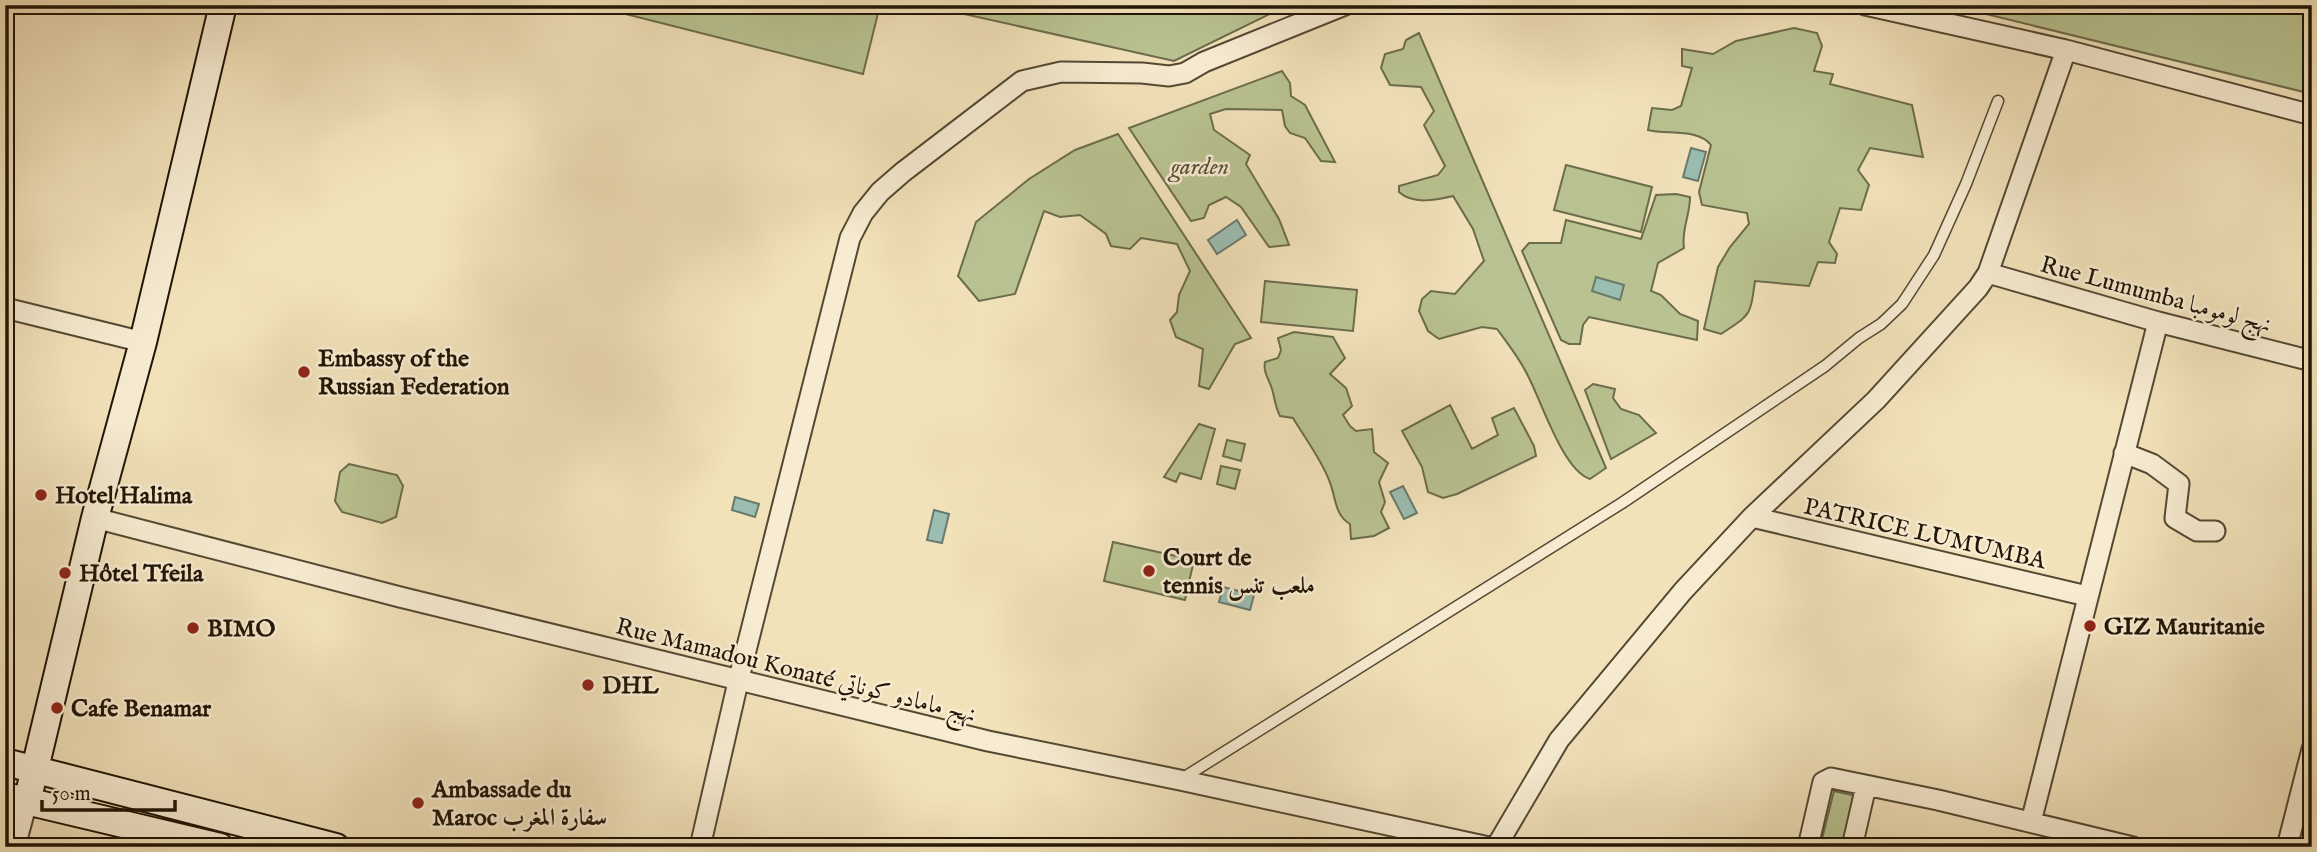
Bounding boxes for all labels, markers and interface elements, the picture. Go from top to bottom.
park label: garden [1167,152,1229,183]
street label: Rue Lumumba نهج لومومبا [2036,250,2275,345]
place label: Embassy of the Russian Federation [318,344,510,403]
marker: Embassy of the Russian Federation [296,364,312,380]
place label: Hotel Halima [55,481,193,512]
marker: Hotel Halima [33,487,49,503]
street label: PATRICE LUMUMBA [1800,491,2050,578]
place label: Court de tennis ملعب تنس [1163,543,1315,602]
place label: Hôtel Tfeila [79,559,204,590]
marker: Court de tennis ملعب تنس [1141,563,1157,579]
marker: Hôtel Tfeila [57,565,73,581]
street label: Rue Mamadou Konaté نهج مامادو كوناتي [611,612,979,735]
place label: GIZ Mauritanie [2104,612,2265,643]
place label: BIMO [207,614,275,645]
marker: GIZ Mauritanie [2082,618,2098,634]
marker: BIMO [185,620,201,636]
place label: DHL [602,671,660,702]
marker: DHL [580,677,596,693]
place label: Cafe Benamar [71,694,211,725]
marker: Cafe Benamar [49,700,65,716]
scale bar [42,768,175,812]
place label: Ambassade du Maroc سفارة المغرب [431,775,607,834]
text: 50 m [52,781,91,808]
marker: Ambassade du Maroc سفارة المغرب [410,795,426,811]

